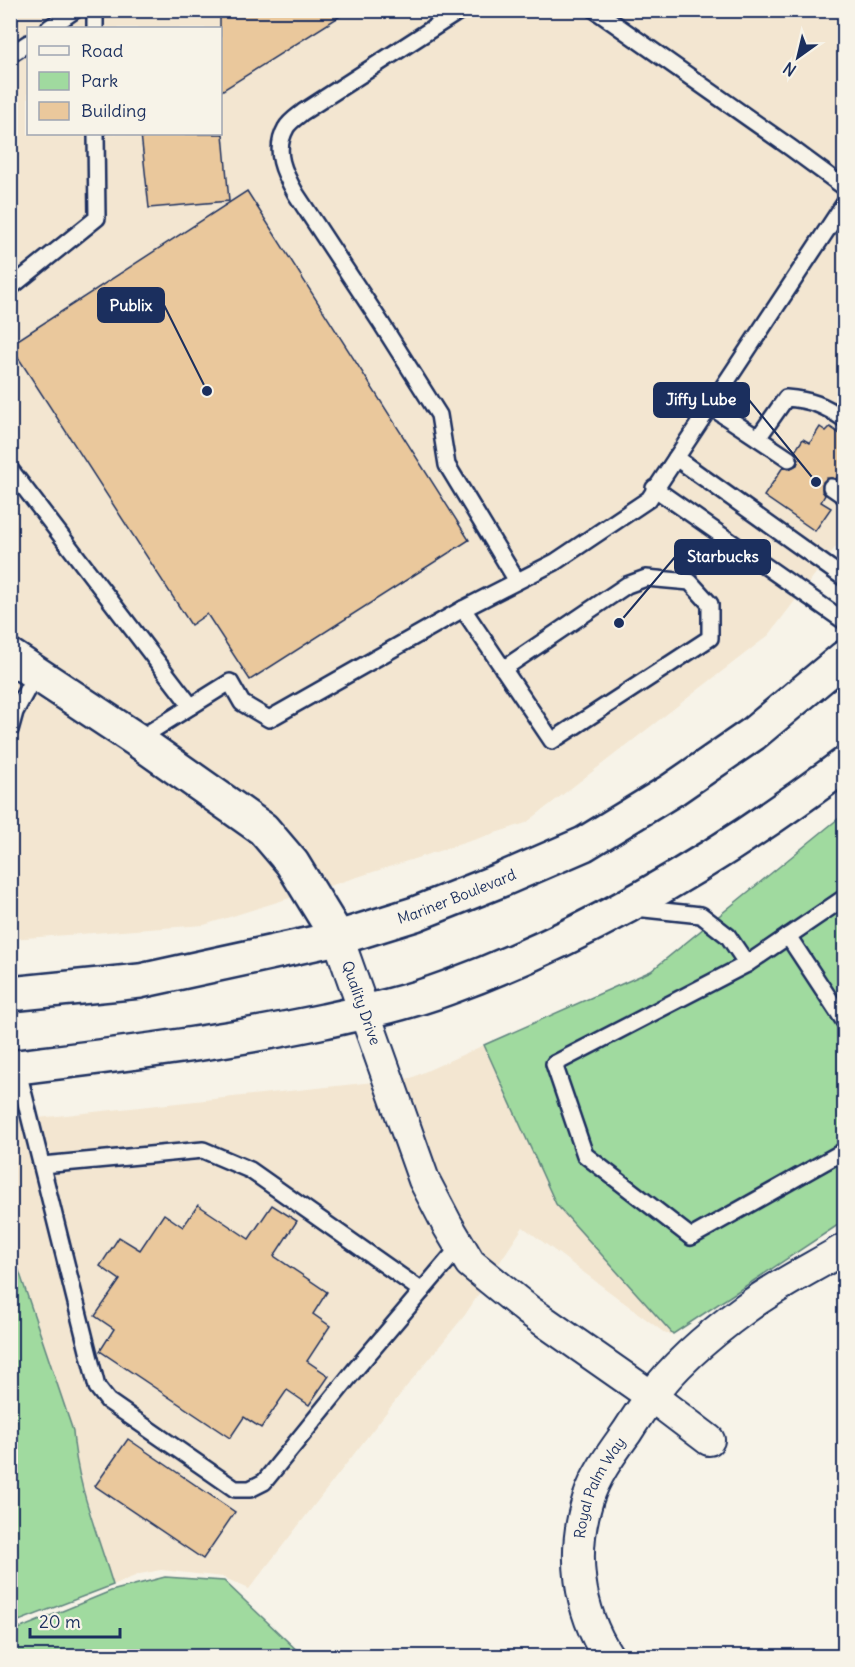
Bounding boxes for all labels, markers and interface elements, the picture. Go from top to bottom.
legend [27,27,222,135]
north arrow [768,27,828,87]
text: Road [81,39,124,62]
text: N [779,58,800,81]
text: Park [81,69,118,92]
text: Building [81,99,146,122]
callout: Publix [98,288,164,322]
text: Publix [110,295,153,315]
callout: Jiffy Lube [654,383,749,417]
text: Jiffy Lube [666,389,737,410]
callout: Starbucks [675,540,770,574]
text: Starbucks [687,546,759,566]
street label: Mariner Boulevard [395,865,519,928]
street label: Quality Drive [338,958,385,1048]
street label: Royal Palm Way [570,1433,629,1539]
scale bar [30,1601,120,1639]
text: 20 m [39,1610,81,1633]

